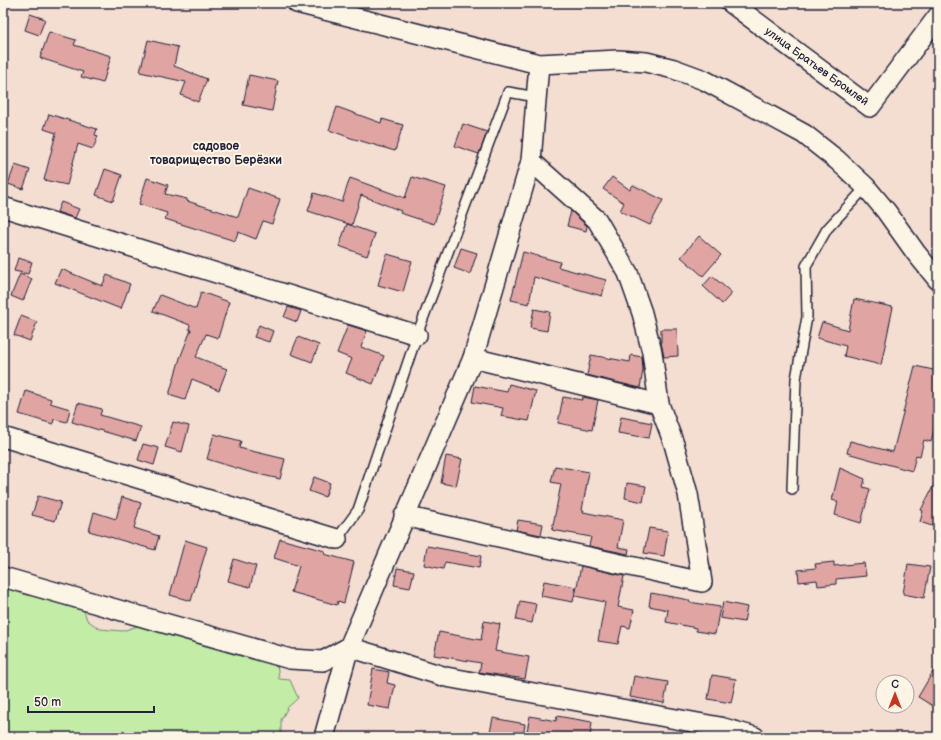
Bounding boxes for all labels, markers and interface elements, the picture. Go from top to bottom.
street label: улица Братьев Бромлей [762,25,871,108]
district label: садовое товарищество Берёзки [150,139,282,168]
north arrow [875,674,915,714]
text: С [891,678,899,691]
scale bar [28,688,154,714]
text: 50 m [34,695,61,710]

